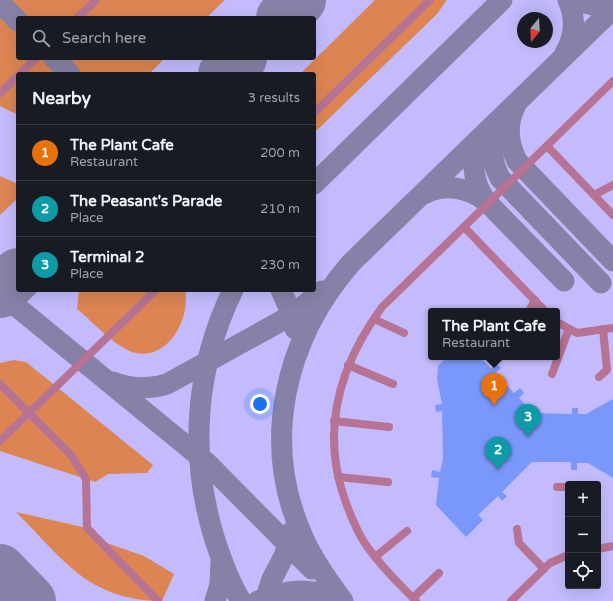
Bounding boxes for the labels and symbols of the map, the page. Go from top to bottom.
north arrow [517,12,553,48]
pin: 1 [481,373,507,406]
your location [250,394,270,414]
pin: 3 [515,404,541,437]
pin: 2 [485,437,511,470]

